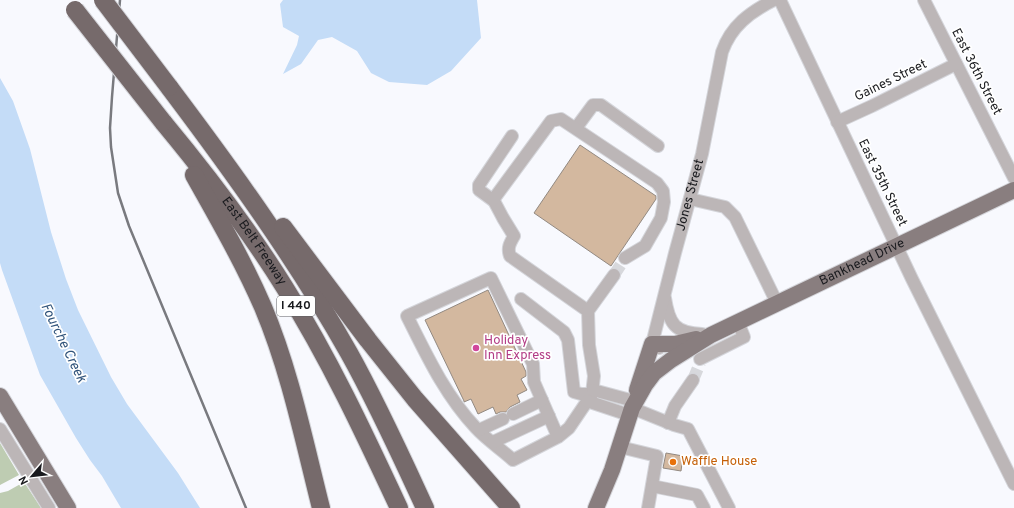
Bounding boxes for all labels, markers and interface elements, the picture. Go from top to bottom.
street label: East 36th Street [947,26,1005,118]
street label: Gaines Street [852,57,930,105]
street label: East 35th Street [854,137,910,229]
street label: Jones Street [673,157,708,233]
street label: East Belt Freeway [218,194,290,289]
street label: Bankhead Drive [817,235,907,290]
road number: I 440 [277,296,315,316]
water label: Fourche Creek [36,300,90,386]
place label: Holiday Inn Express [484,333,551,364]
marker: Holiday Inn Express [471,343,481,353]
place label: Waffle House [681,454,757,470]
north arrow [12,456,52,496]
marker: Waffle House [668,457,678,467]
text: N [16,473,32,487]

